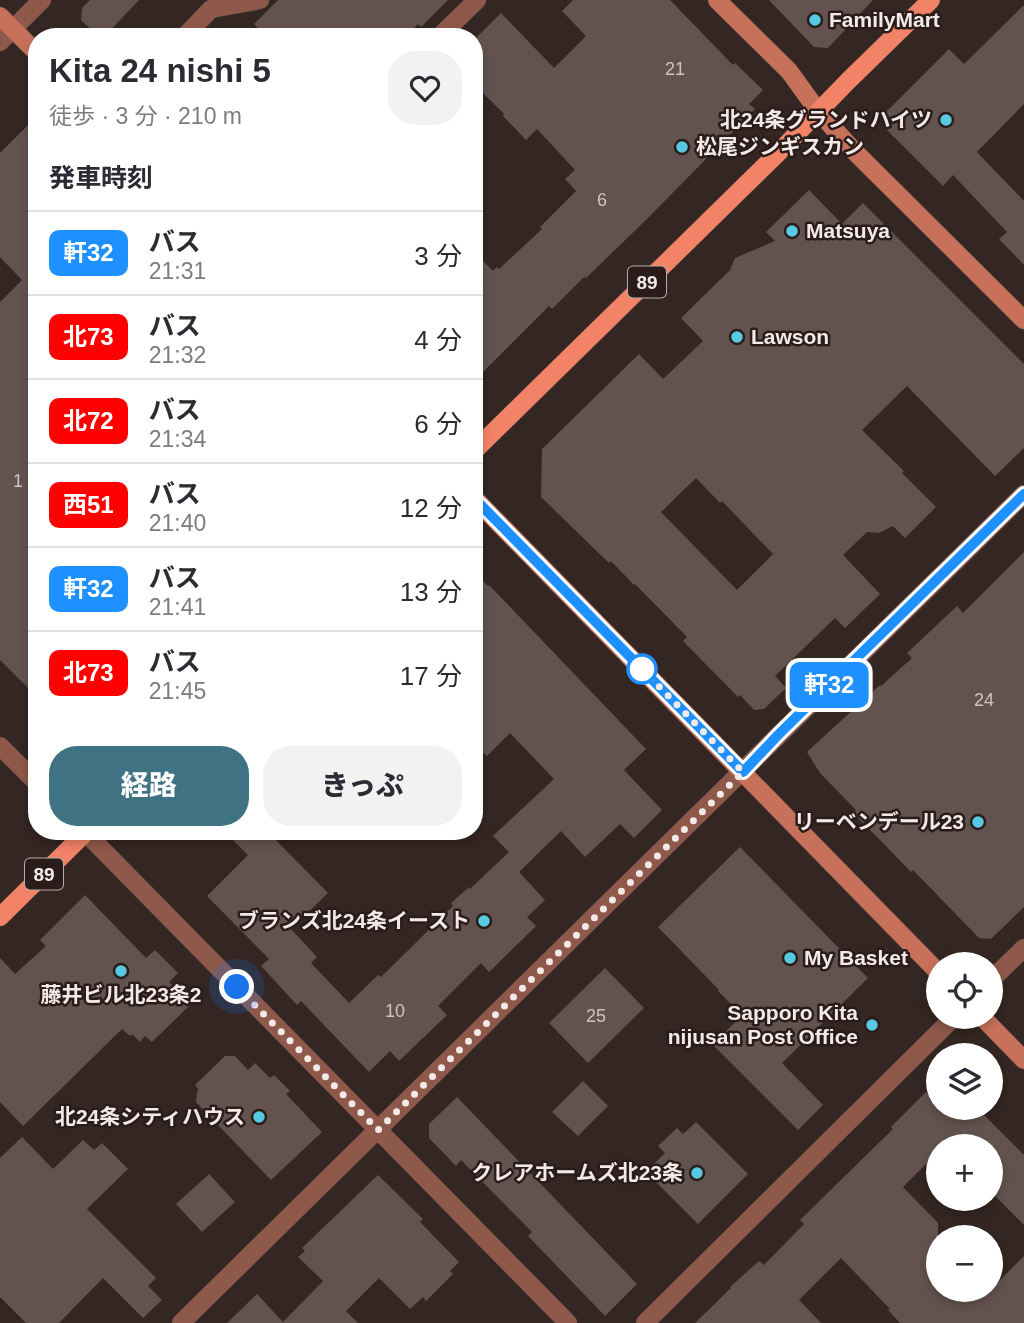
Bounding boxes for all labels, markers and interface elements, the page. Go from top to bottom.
place label: FamilyMart [829,8,940,31]
marker: FamilyMart [807,12,823,28]
button: heart [388,51,462,125]
text: Kita 24 nishi 5 [49,52,271,89]
house number: 21 [665,59,685,79]
text: 徒歩 · 3 分 · 210 m [49,103,242,129]
place label: 北24条グランドハイツ [720,108,932,131]
marker: 北24条グランドハイツ [938,112,954,128]
place label: 松尾ジンギスカン [696,135,864,158]
marker: 松尾ジンギスカン [674,139,690,155]
text: 発車時刻 [49,163,153,193]
house number: 6 [597,190,607,210]
place label: Matsuya [806,219,890,242]
marker: Matsuya [784,223,800,239]
text: バス [149,227,201,257]
text: 軒32 [63,239,114,266]
text: 3 分 [414,241,462,271]
text: 21:31 [149,258,206,284]
road number: 89 [628,266,666,298]
text: バス [149,311,201,341]
text: 北73 [63,323,114,350]
text: 4 分 [414,325,462,355]
place label: Lawson [751,325,829,348]
marker: Lawson [729,329,745,345]
text: 21:32 [149,342,206,368]
text: バス [149,395,201,425]
text: 北72 [63,407,114,434]
text: 6 分 [414,409,462,439]
text: 21:34 [149,426,206,452]
house number: 1 [13,471,23,491]
text: バス [149,479,201,509]
text: 西51 [63,491,114,518]
text: 12 分 [400,493,462,523]
text: 21:40 [149,510,206,536]
text: バス [149,563,201,593]
text: 軒32 [63,575,114,602]
text: 13 分 [400,577,462,607]
text: 21:41 [149,594,206,620]
text: バス [149,647,201,677]
unlabelled marker [627,654,657,684]
text: 北73 [63,659,114,686]
text: 17 分 [400,661,462,691]
line badge: 軒32 [789,662,869,708]
text: 軒32 [804,671,854,698]
text: 21:45 [149,678,206,704]
house number: 24 [974,690,994,710]
button: 経路 [49,746,249,826]
button: きっぷ [263,746,462,826]
place label: リーベンデール23 [794,810,964,833]
marker: リーベンデール23 [970,814,986,830]
road number: 89 [25,859,63,890]
place label: ブランズ北24条イースト [238,909,470,932]
marker: ブランズ北24条イースト [476,913,492,929]
place label: My Basket [804,946,908,969]
marker: My Basket [782,950,798,966]
map controls [926,952,1003,1302]
button: locate [926,952,1003,1029]
marker: 藤井ビル北23条2 [113,963,129,979]
your location [219,969,254,1004]
place label: 藤井ビル北23条2 [40,983,202,1006]
house number: 10 [385,1001,405,1021]
place label: Sapporo Kita nijusan Post Office [668,1001,858,1048]
house number: 25 [586,1006,606,1026]
marker: Sapporo Kita nijusan Post Office [864,1017,880,1033]
button: layers [926,1043,1003,1120]
place label: 北24条シティハウス [55,1105,245,1128]
marker: 北24条シティハウス [251,1109,267,1125]
button: + [926,1134,1003,1211]
place label: クレアホームズ北23条 [471,1161,683,1184]
marker: クレアホームズ北23条 [689,1165,705,1181]
button: − [926,1225,1003,1302]

